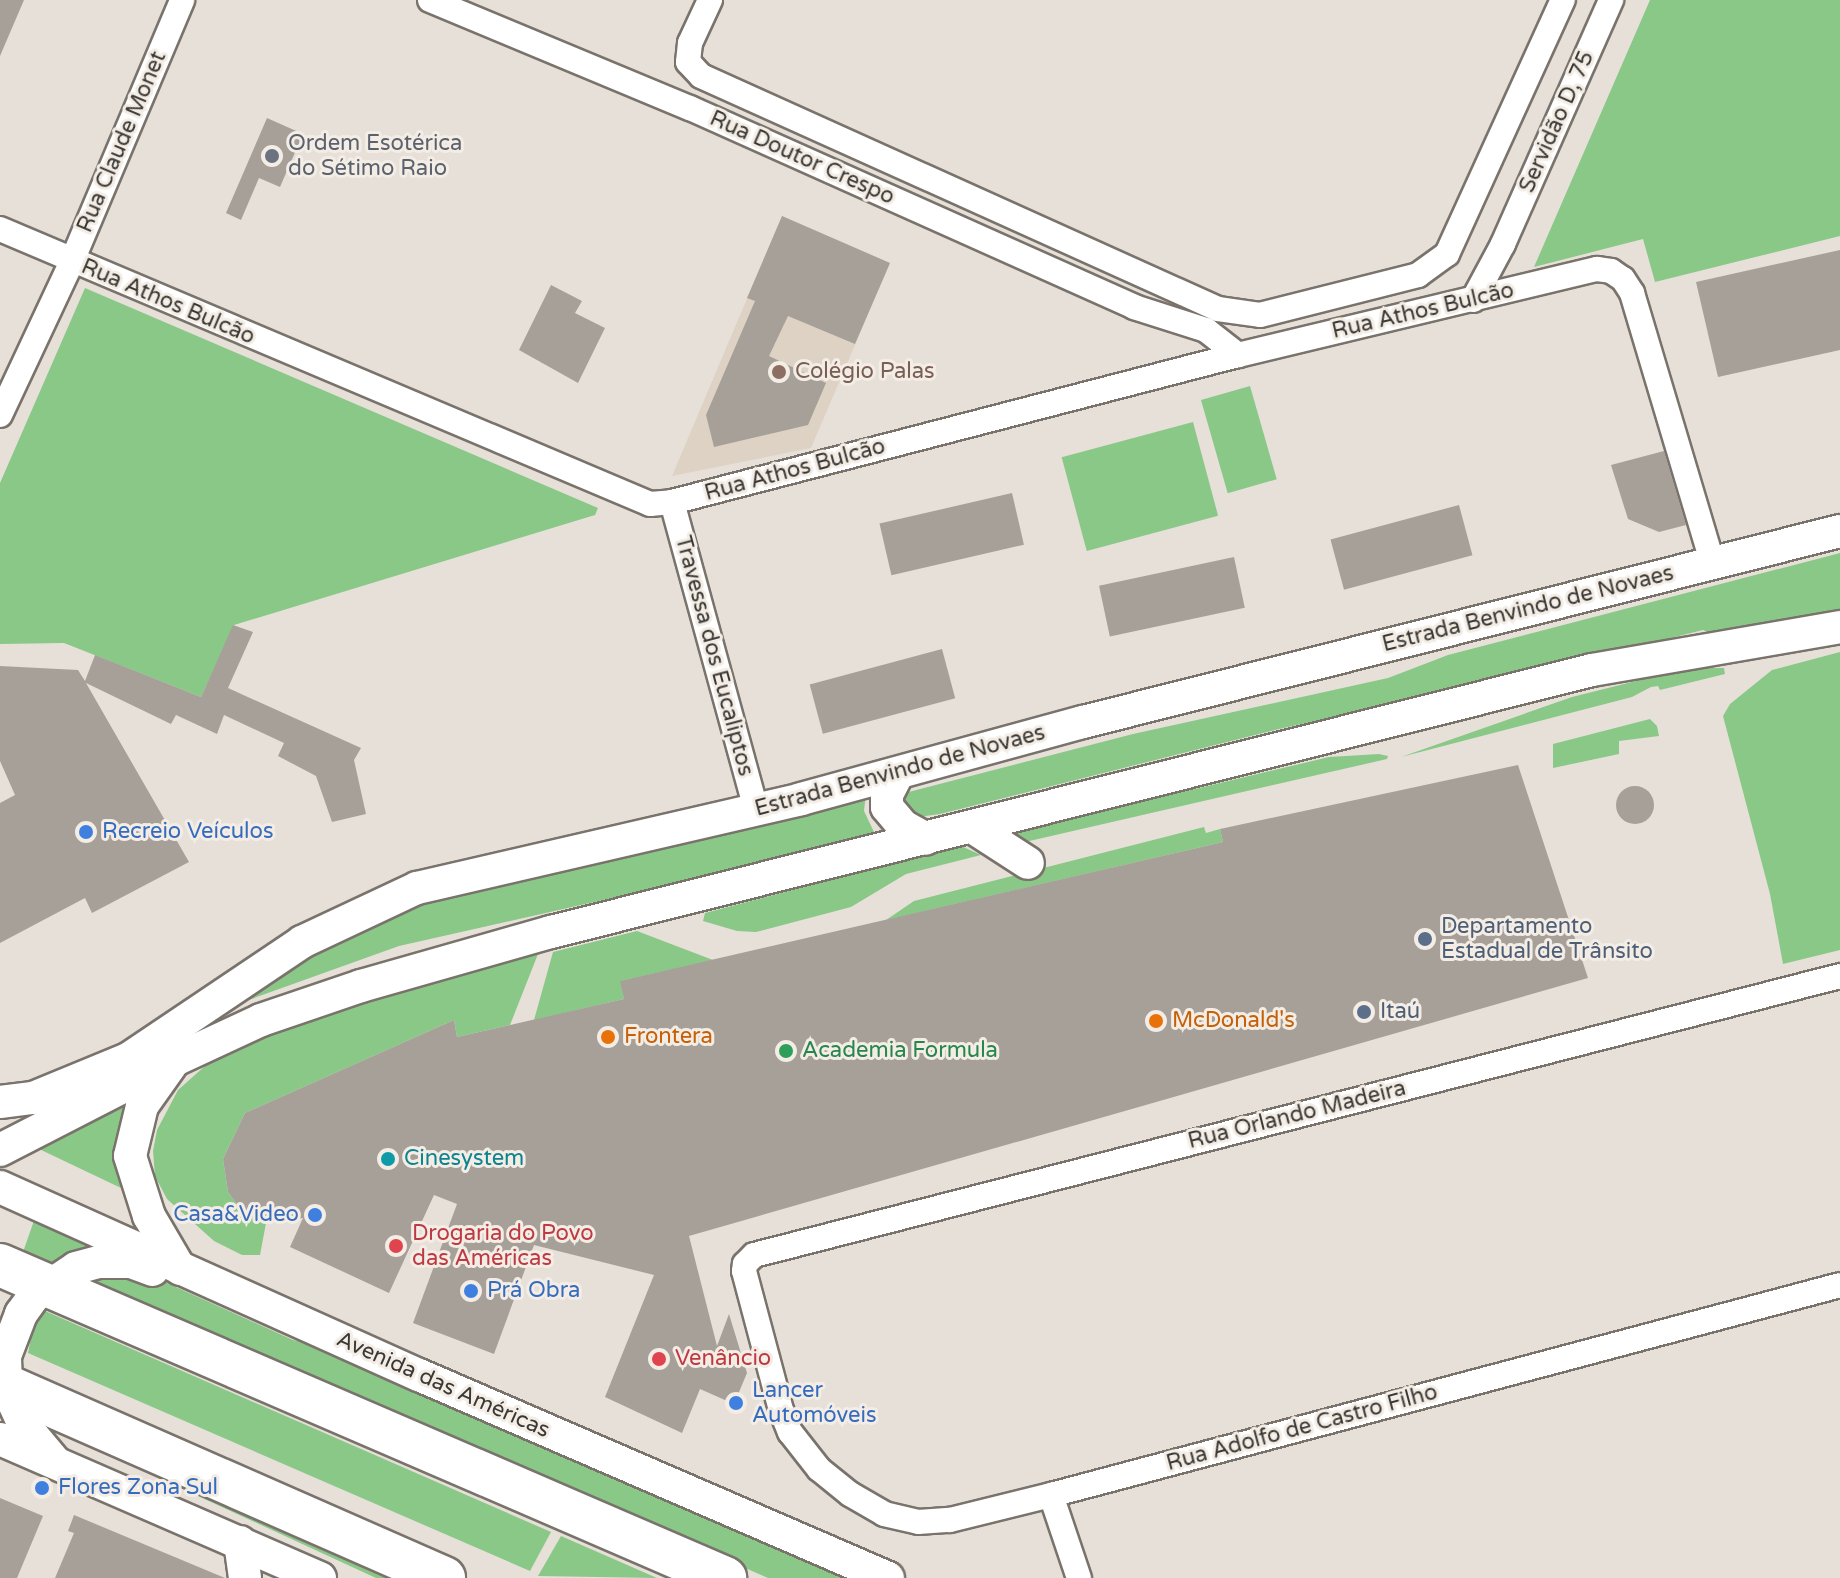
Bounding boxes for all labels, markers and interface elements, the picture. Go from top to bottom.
street label: Rua Claude Monet [72,47,172,237]
street label: Servidão D, 75 [1514,47,1600,197]
street label: Rua Doutor Crespo [706,105,898,211]
place label: Ordem Esotérica do Sétimo Raio [288,130,462,182]
marker: Ordem Esotérica do Sétimo Raio [263,147,281,165]
street label: Rua Athos Bulcão [77,254,259,350]
street label: Rua Athos Bulcão [1329,277,1517,345]
place label: Colégio Palas [795,359,935,385]
marker: Colégio Palas [770,363,788,381]
street label: Rua Athos Bulcão [702,433,888,507]
street label: Travessa dos Eucaliptos [669,533,759,779]
street label: Estrada Benvindo de Novaes [1380,560,1676,658]
street label: Estrada Benvindo de Novaes [752,720,1048,822]
place label: Recreio Veículos [102,819,273,845]
marker: Recreio Veículos [77,823,95,841]
place label: Departamento Estadual de Trânsito [1441,913,1653,964]
marker: Departamento Estadual de Trânsito [1416,930,1434,948]
place label: Itaú [1380,999,1420,1025]
marker: Itaú [1355,1003,1373,1021]
place label: McDonald's [1172,1008,1295,1034]
marker: McDonald's [1147,1012,1165,1030]
place label: Frontera [624,1024,713,1050]
marker: Frontera [599,1028,617,1046]
place label: Academia Formula [802,1038,998,1064]
marker: Academia Formula [777,1042,795,1060]
street label: Rua Orlando Madeira [1185,1075,1409,1155]
place label: Cinesystem [404,1146,524,1172]
marker: Cinesystem [379,1150,397,1168]
place label: Casa&Video [173,1202,299,1228]
marker: Casa&Video [306,1206,324,1224]
place label: Drogaria do Povo das Américas [412,1220,594,1272]
marker: Drogaria do Povo das Américas [387,1237,405,1255]
place label: Prá Obra [487,1278,580,1304]
marker: Prá Obra [462,1282,480,1300]
street label: Avenida das Américas [332,1326,554,1444]
place label: Venâncio [675,1346,771,1372]
marker: Venâncio [650,1350,668,1368]
place label: Lancer Automóveis [752,1377,877,1428]
street label: Rua Adolfo de Castro Filho [1164,1379,1440,1477]
marker: Lancer Automóveis [727,1394,745,1412]
place label: Flores Zona Sul [58,1475,218,1501]
marker: Flores Zona Sul [33,1479,51,1497]

